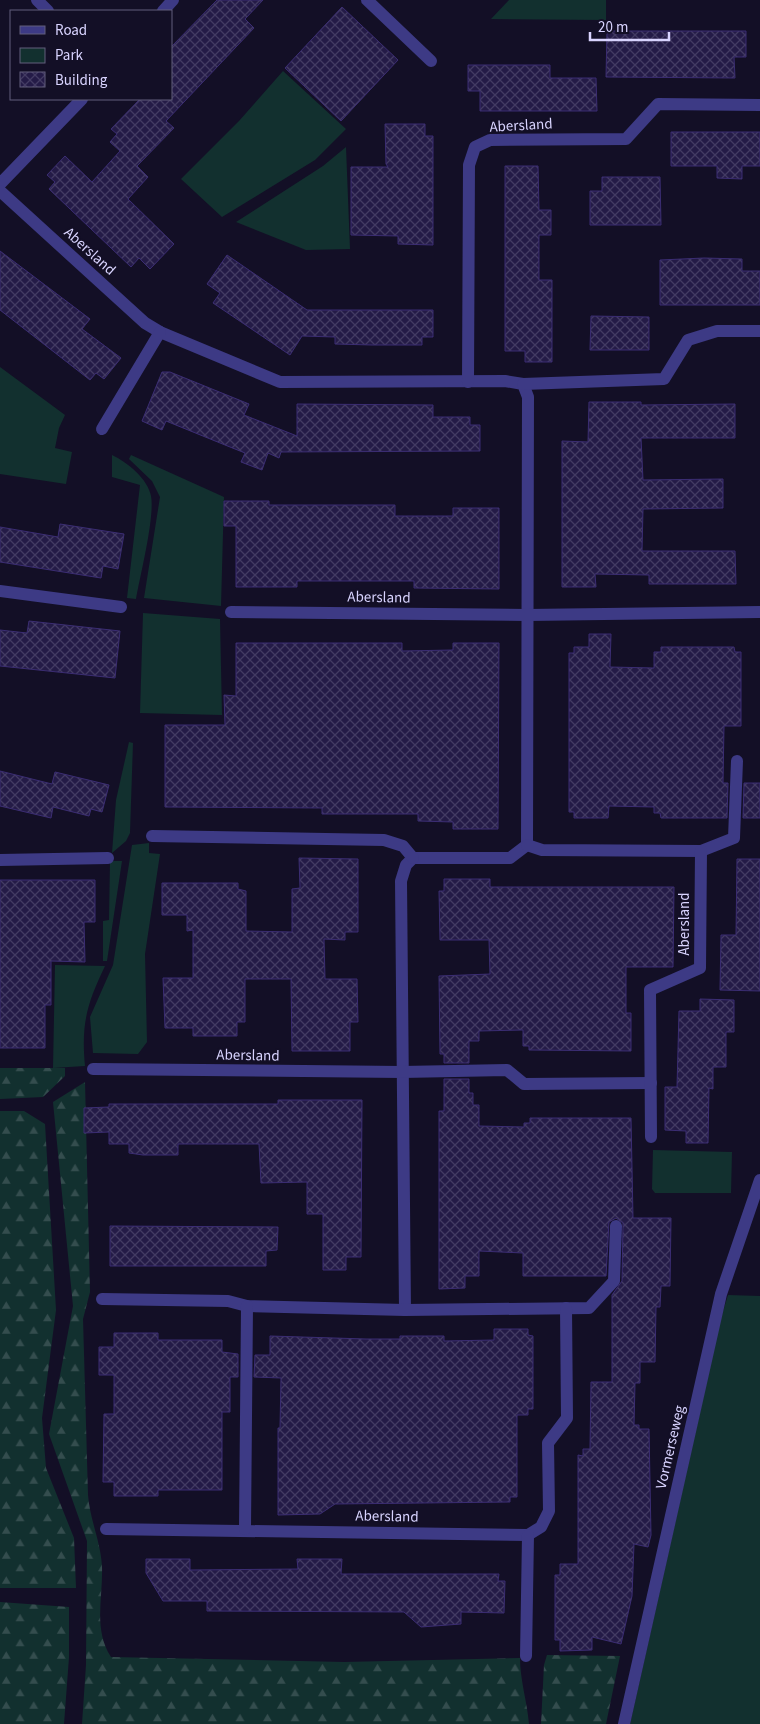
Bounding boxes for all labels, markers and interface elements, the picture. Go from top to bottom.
legend [10,10,172,100]
scale bar [590,10,669,42]
text: 20 m [598,17,628,38]
text: Road [55,20,87,41]
text: Park [55,45,84,66]
text: Building [55,70,108,91]
street label: Abersland [489,113,553,138]
street label: Abersland [59,222,120,280]
street label: Abersland [347,586,411,609]
street label: Abersland [674,892,695,956]
street label: Abersland [216,1044,280,1067]
street label: Vormerseweg [651,1403,690,1491]
street label: Abersland [355,1505,419,1528]

